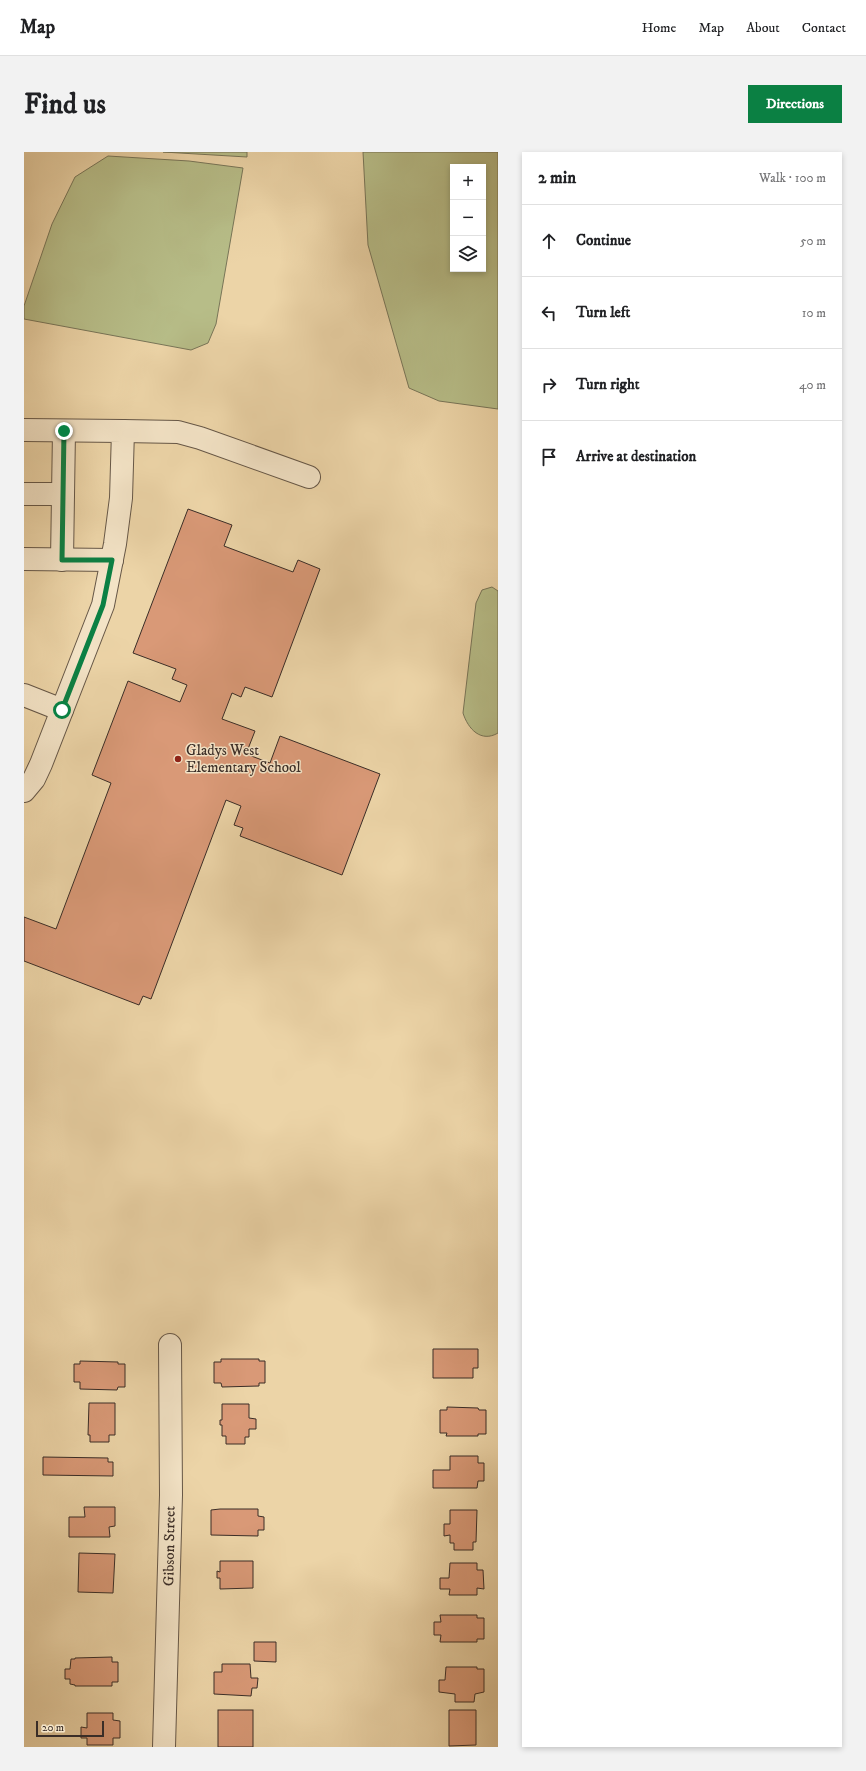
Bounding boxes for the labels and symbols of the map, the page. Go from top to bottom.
route end [55,422,73,440]
route start [53,701,71,719]
place label: Gladys West Elementary School [186,741,301,777]
marker: Gladys West Elementary School [173,754,183,764]
street label: Gibson Street [159,1506,180,1586]
scale bar [36,1719,104,1738]

